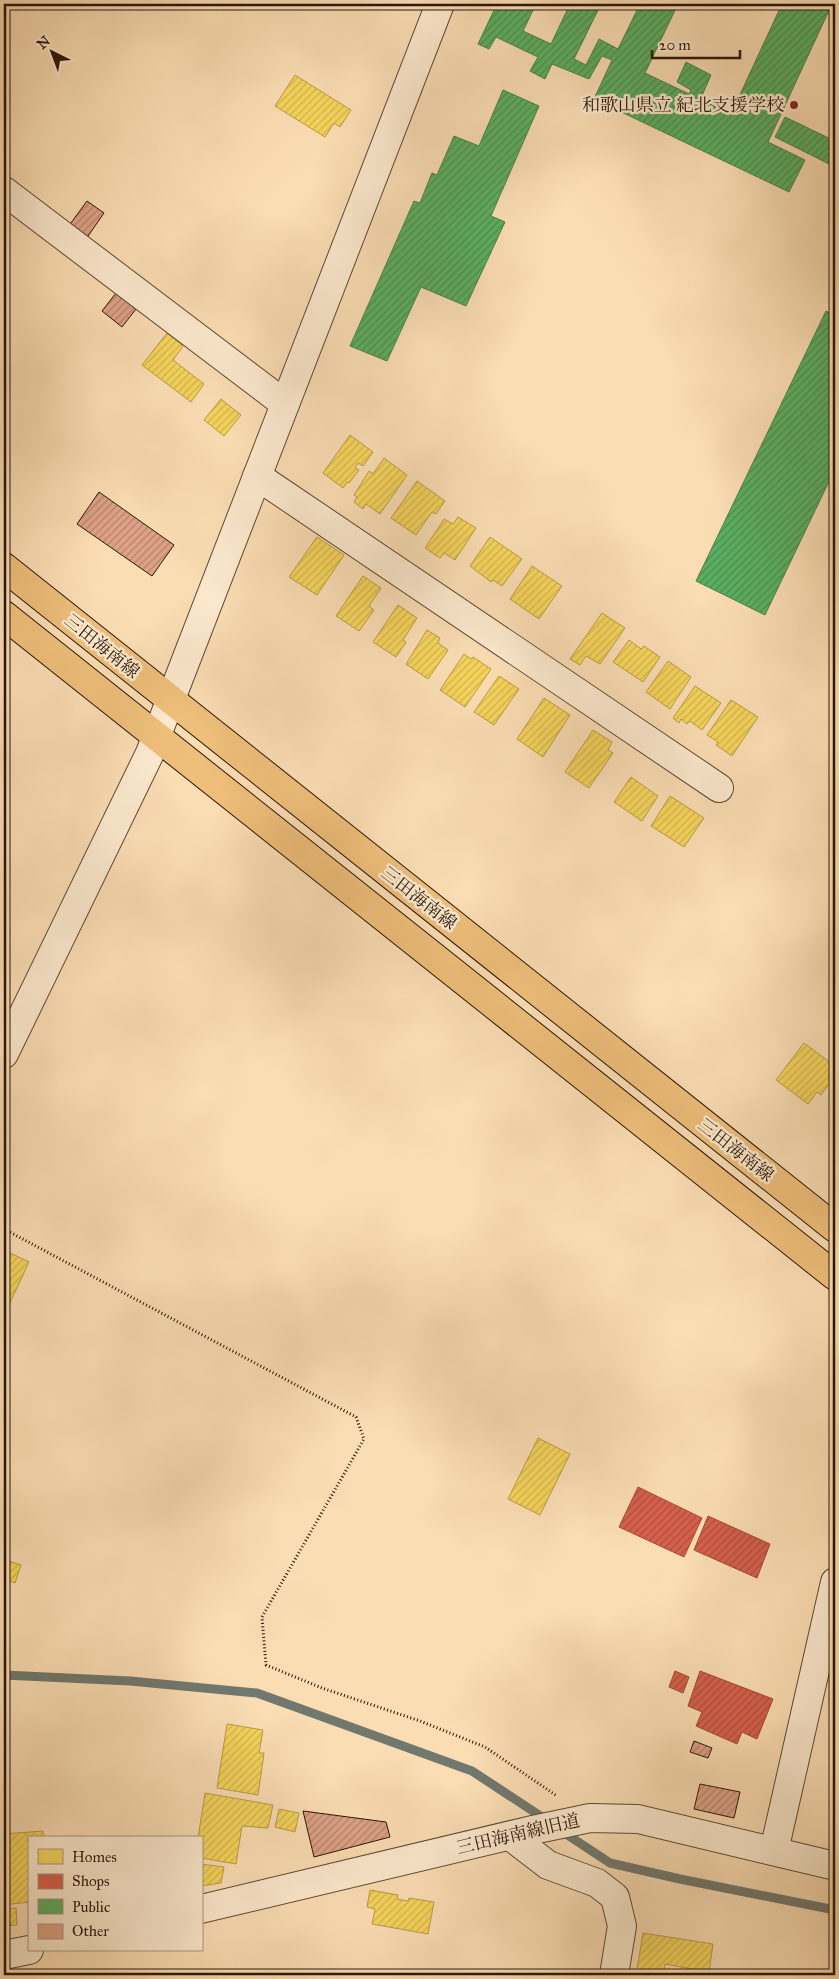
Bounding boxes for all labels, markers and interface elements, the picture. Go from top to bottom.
north arrow [28,28,78,78]
scale bar [652,28,739,60]
text: N [34,32,54,53]
text: 20 m [659,36,691,54]
place label: 和歌山県立 紀北支援学校 [582,94,784,116]
marker: 和歌山県立 紀北支援学校 [788,99,800,111]
street label: 三田海南線 [60,609,144,683]
street label: 三田海南線 [377,862,461,934]
street label: 三田海南線 [694,1114,778,1186]
street label: 三田海南線旧道 [454,1809,582,1859]
legend [28,1836,202,1952]
text: Homes [72,1848,117,1866]
text: Shops [72,1872,110,1890]
text: Public [72,1898,110,1916]
text: Other [72,1922,109,1940]

